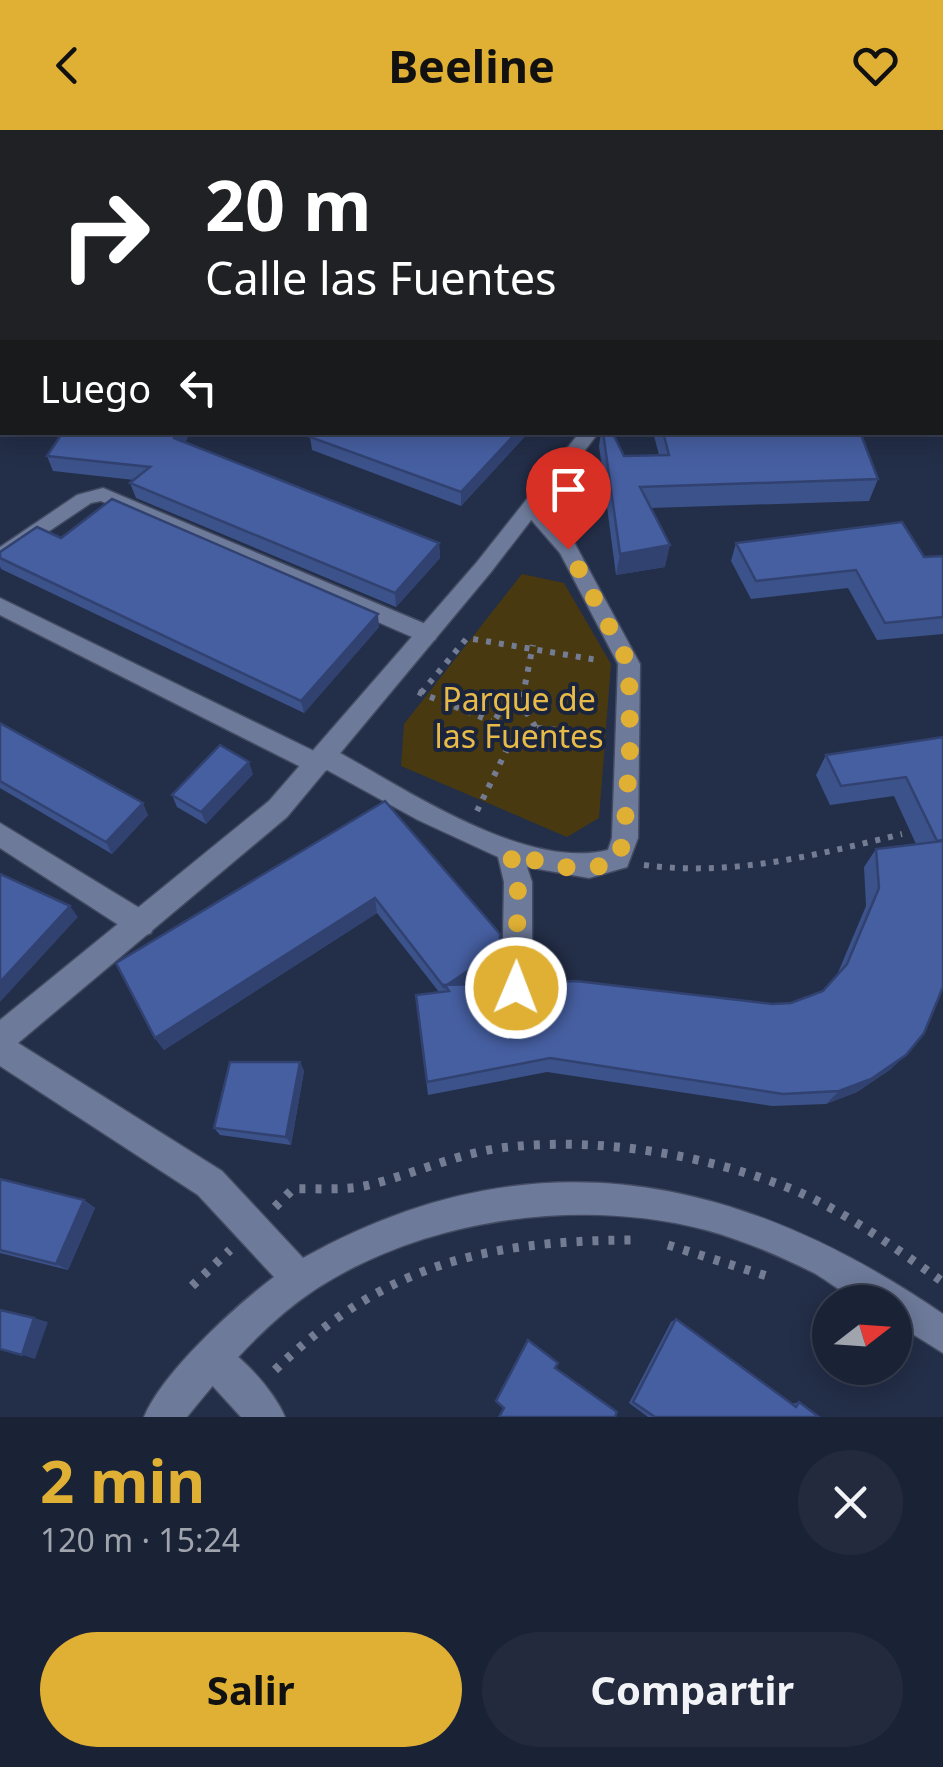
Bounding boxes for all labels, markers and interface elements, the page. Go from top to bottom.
text: Beeline [388,35,555,96]
icon: back [40,38,95,93]
icon: heart [848,38,903,93]
text: 20 m [205,156,372,252]
icon: right [40,170,170,300]
text: Calle las Fuentes [205,247,557,308]
icon: left [171,360,226,415]
text: Luego [40,362,151,414]
pin [526,447,611,550]
icon: arrive [541,462,596,517]
park label: Parque de las Fuentes [435,677,604,757]
position arrow [464,936,568,1040]
north arrow [812,1285,912,1385]
map controls [812,1285,912,1385]
text: 2 min [40,1439,205,1521]
button: close [798,1450,903,1555]
text: 120 m · 15:24 [40,1518,240,1561]
button: Salir [40,1632,462,1747]
button: Compartir [482,1632,903,1747]

